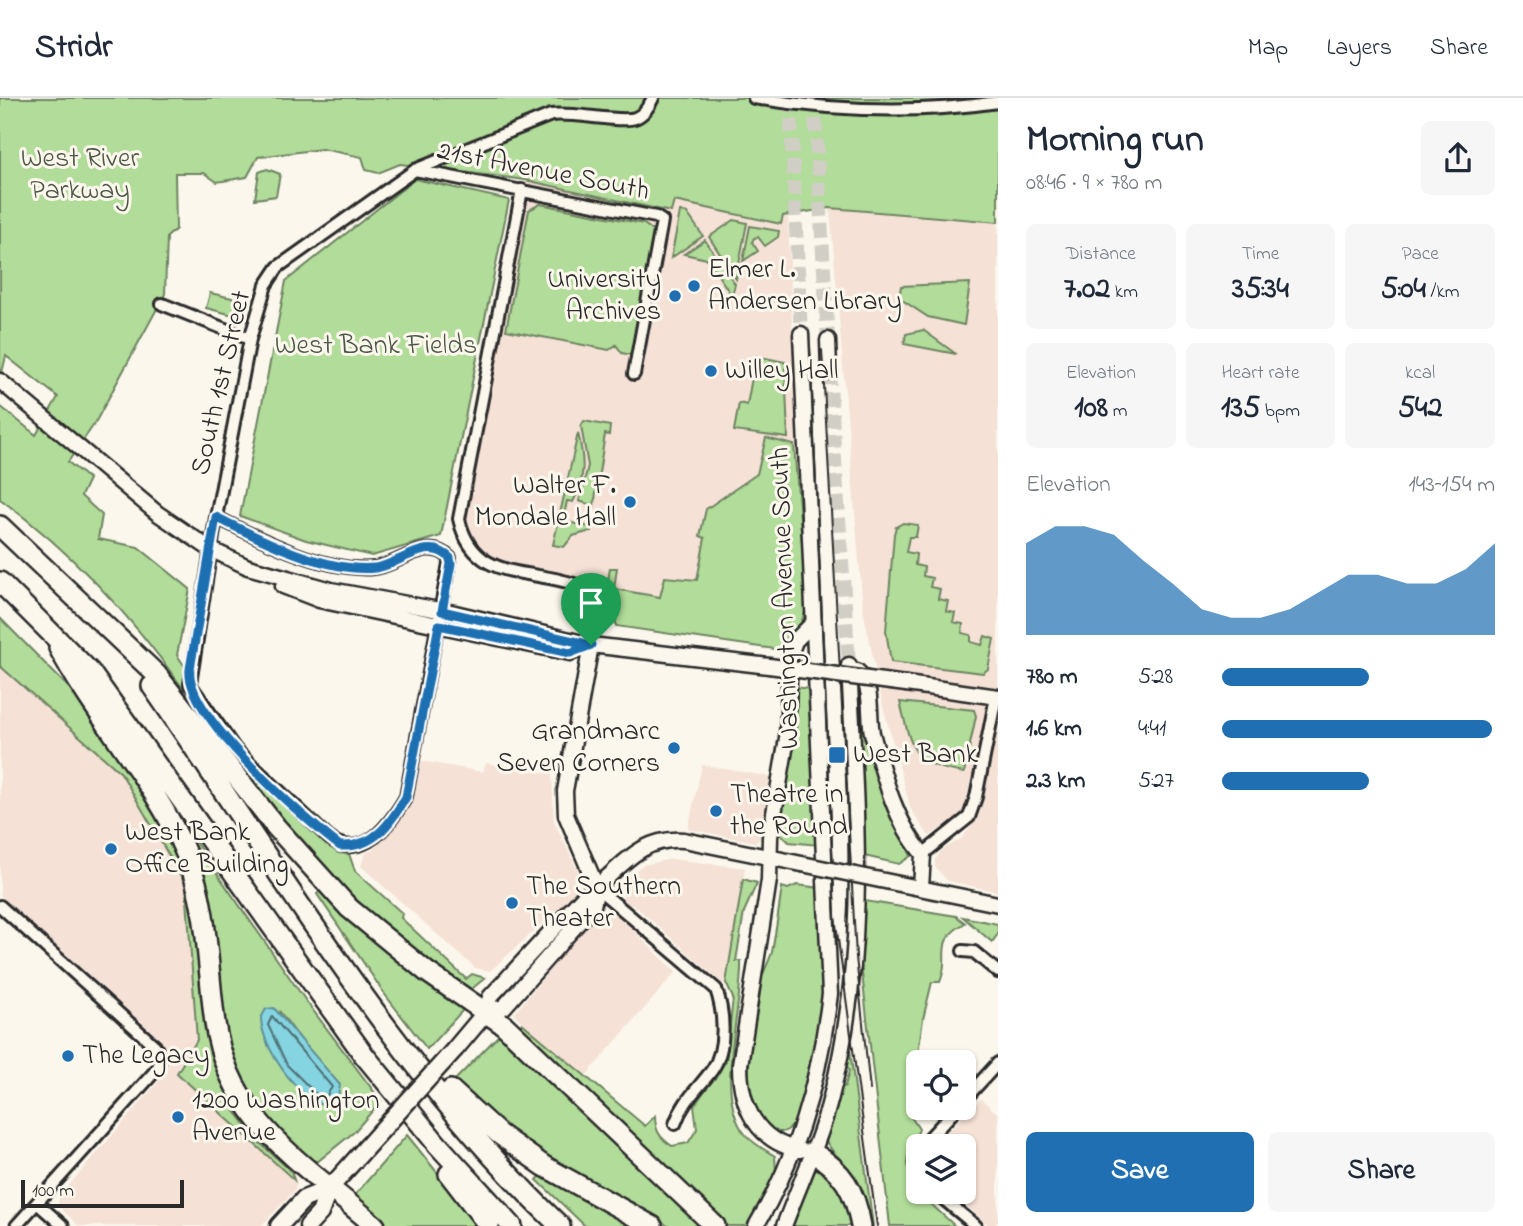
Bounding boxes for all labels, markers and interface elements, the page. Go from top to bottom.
text: Stridr [35,24,112,72]
text: Map [1248,31,1288,66]
text: Layers [1326,31,1392,66]
text: Share [1430,31,1488,66]
text: Morning run [1026,113,1204,169]
button: share [1421,121,1495,195]
street label: 21st Avenue South [433,131,653,213]
park label: West River Parkway [21,139,139,212]
text: 08:46 · 9 × 780 m [1026,167,1162,200]
text: Distance [1066,241,1136,268]
text: Time [1242,241,1279,268]
text: Pace [1402,241,1439,268]
place label: Elmer L. Andersen Library [708,250,902,323]
place label: University Archives [547,260,661,333]
text: 7.02 [1064,268,1110,312]
text: 35:34 [1232,268,1289,312]
text: 5:04 [1381,268,1426,312]
marker: Elmer L. Andersen Library [686,278,702,294]
text: km [1110,279,1138,306]
text: /km [1426,279,1460,306]
street label: South 1st Street [181,287,263,479]
marker: University Archives [667,288,683,304]
park label: West Bank Fields [275,326,477,367]
place label: Willey Hall [725,351,838,392]
text: Elevation [1066,360,1136,387]
text: Heart rate [1222,360,1299,387]
text: kcal [1405,360,1435,387]
marker: Willey Hall [703,363,719,379]
text: 108 [1074,387,1108,431]
text: 135 [1221,387,1260,431]
text: 542 [1398,387,1442,431]
text: m [1108,398,1127,425]
text: bpm [1260,398,1300,425]
street label: Washington Avenue South [760,446,812,750]
place label: Walter F. Mondale Hall [475,466,616,539]
text: Elevation [1026,469,1111,502]
text: 143–154 m [1409,469,1495,502]
marker: Walter F. Mondale Hall [622,494,638,510]
pin [561,573,621,645]
icon: arrive [572,584,610,622]
text: 780 m [1026,661,1078,694]
text: 5:28 [1138,661,1173,694]
place label: Grandmarc Seven Corners [497,712,661,785]
text: 1.6 km [1026,713,1082,746]
text: 4:41 [1138,713,1166,746]
place label: West Bank [853,735,979,776]
marker: Grandmarc Seven Corners [666,740,682,756]
marker: West Bank [827,745,847,765]
text: 2.3 km [1026,765,1085,798]
text: 5:27 [1138,765,1174,798]
place label: Theatre in the Round [730,775,848,848]
marker: Theatre in the Round [708,803,724,819]
place label: West Bank Office Building [125,813,289,886]
marker: West Bank Office Building [103,841,119,857]
place label: The Southern Theater [526,867,681,940]
marker: The Southern Theater [504,895,520,911]
place label: The Legacy [82,1036,210,1077]
marker: The Legacy [60,1048,76,1064]
map controls [906,1050,976,1204]
button: locate [906,1050,976,1120]
place label: 1200 Washington Avenue [192,1081,380,1154]
marker: 1200 Washington Avenue [170,1109,186,1125]
button: Save [1026,1132,1254,1212]
button: Share [1268,1132,1495,1212]
button: layers [906,1134,976,1204]
scale bar [21,1177,184,1209]
text: 100 m [32,1178,74,1205]

